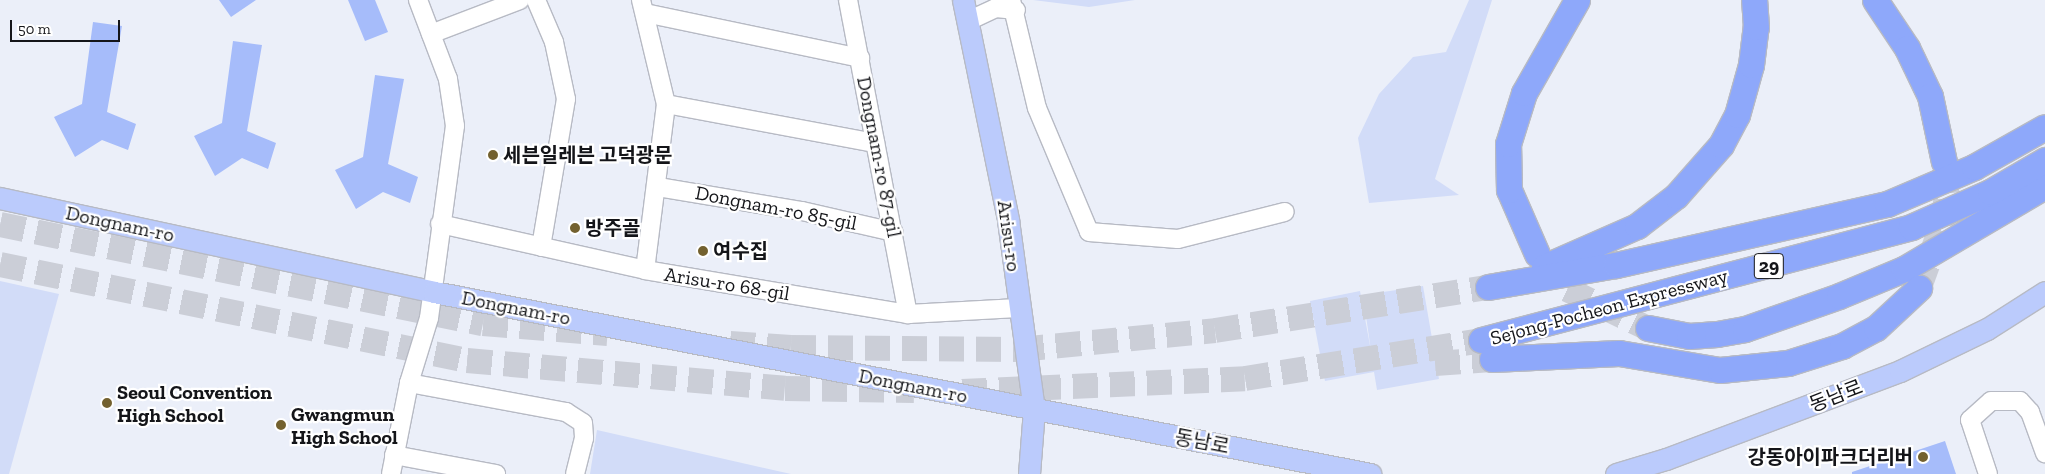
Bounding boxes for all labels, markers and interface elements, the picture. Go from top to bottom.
scale bar [12,10,122,42]
text: 50 m [18,20,51,38]
street label: Dongnam-ro 87-gil [852,75,906,239]
place label: 세븐일레븐 고덕광문 [503,143,672,167]
marker: 세븐일레븐 고덕광문 [487,149,499,161]
street label: Dongnam-ro 85-gil [693,181,859,235]
street label: Arisu-ro [992,199,1026,273]
street label: Dongnam-ro [64,201,176,247]
place label: 방주골 [585,216,640,240]
marker: 방주골 [569,222,581,234]
place label: 여수집 [713,239,768,263]
marker: 여수집 [697,245,709,257]
road number: 29 [1753,250,1785,282]
street label: Arisu-ro 68-gil [663,262,791,306]
street label: Sejong-Pocheon Expressway [1488,264,1730,350]
street label: Dongnam-ro [460,286,572,330]
street label: Dongnam-ro [857,364,969,408]
street label: 동남로 [1806,375,1866,417]
place label: Seoul Convention High School [117,380,272,427]
marker: Seoul Convention High School [101,397,113,409]
place label: Gwangmun High School [291,402,398,449]
marker: Gwangmun High School [275,419,287,431]
street label: 동남로 [1173,425,1231,459]
place label: 강동아이파크더리버 [1747,445,1913,469]
marker: 강동아이파크더리버 [1917,451,1929,463]

